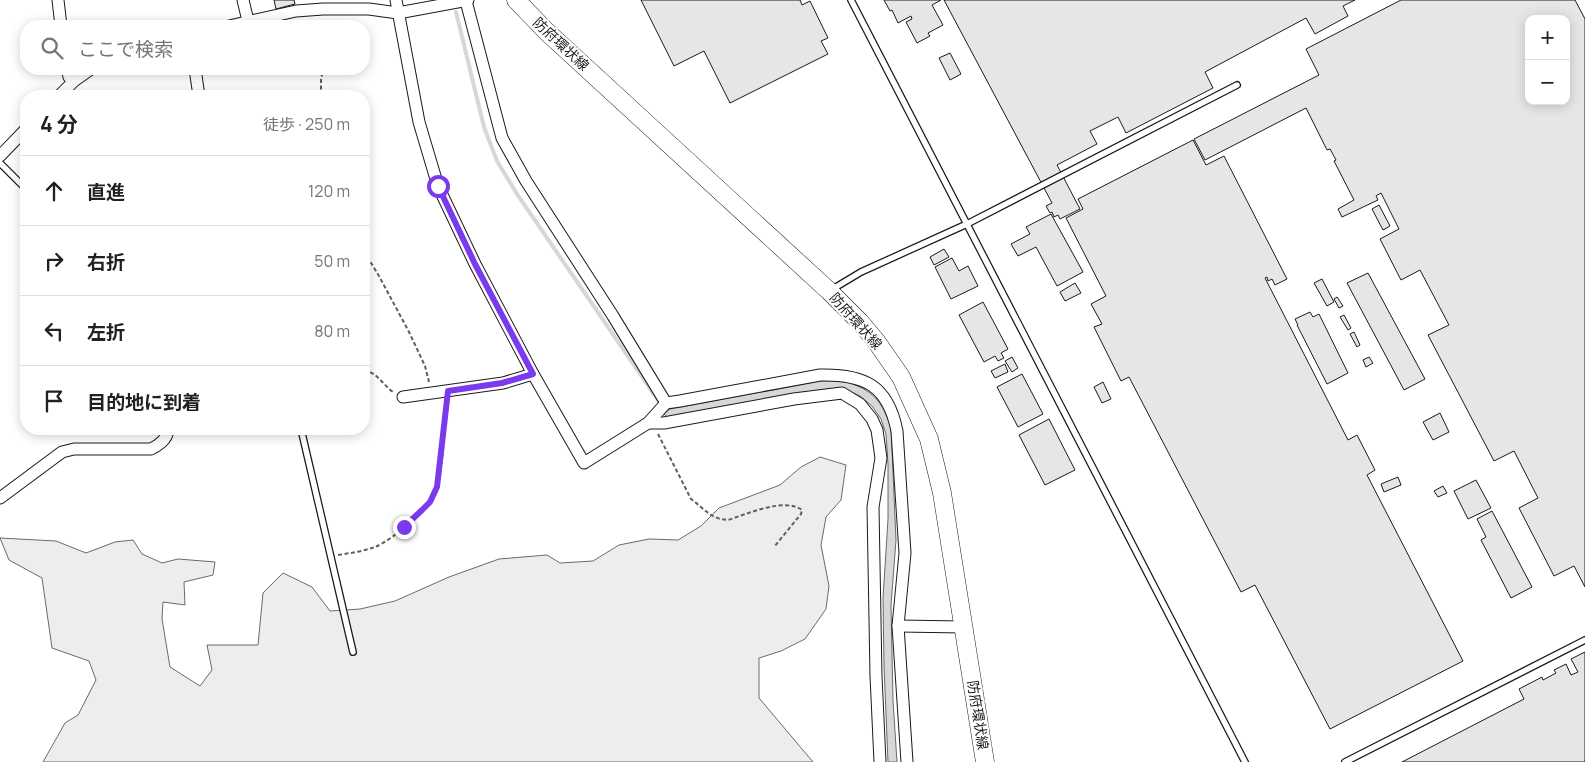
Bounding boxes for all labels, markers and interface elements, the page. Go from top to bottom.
street label: 防府環状線 [529,13,593,74]
map controls [1525,15,1570,105]
button: + [1525,15,1570,60]
search box [20,20,370,75]
icon: search [38,34,66,62]
text: ここで検索 [78,36,173,62]
button: − [1525,60,1570,105]
text: 4 分 [40,110,78,138]
text: 徒歩 · 250 m [263,113,350,135]
route start [427,175,450,198]
icon: ahead [40,177,68,205]
text: 直進 [87,179,125,205]
text: 120 m [308,180,350,202]
icon: right [40,247,68,275]
text: 右折 [87,249,125,275]
text: 50 m [314,250,350,272]
street label: 防府環状線 [826,288,887,353]
icon: left [40,317,68,345]
text: 左折 [87,319,125,345]
text: 80 m [314,320,350,342]
icon: arrive [40,387,68,415]
text: 目的地に到着 [87,389,201,415]
route end [393,516,416,539]
street label: 防府環状線 [964,679,993,751]

